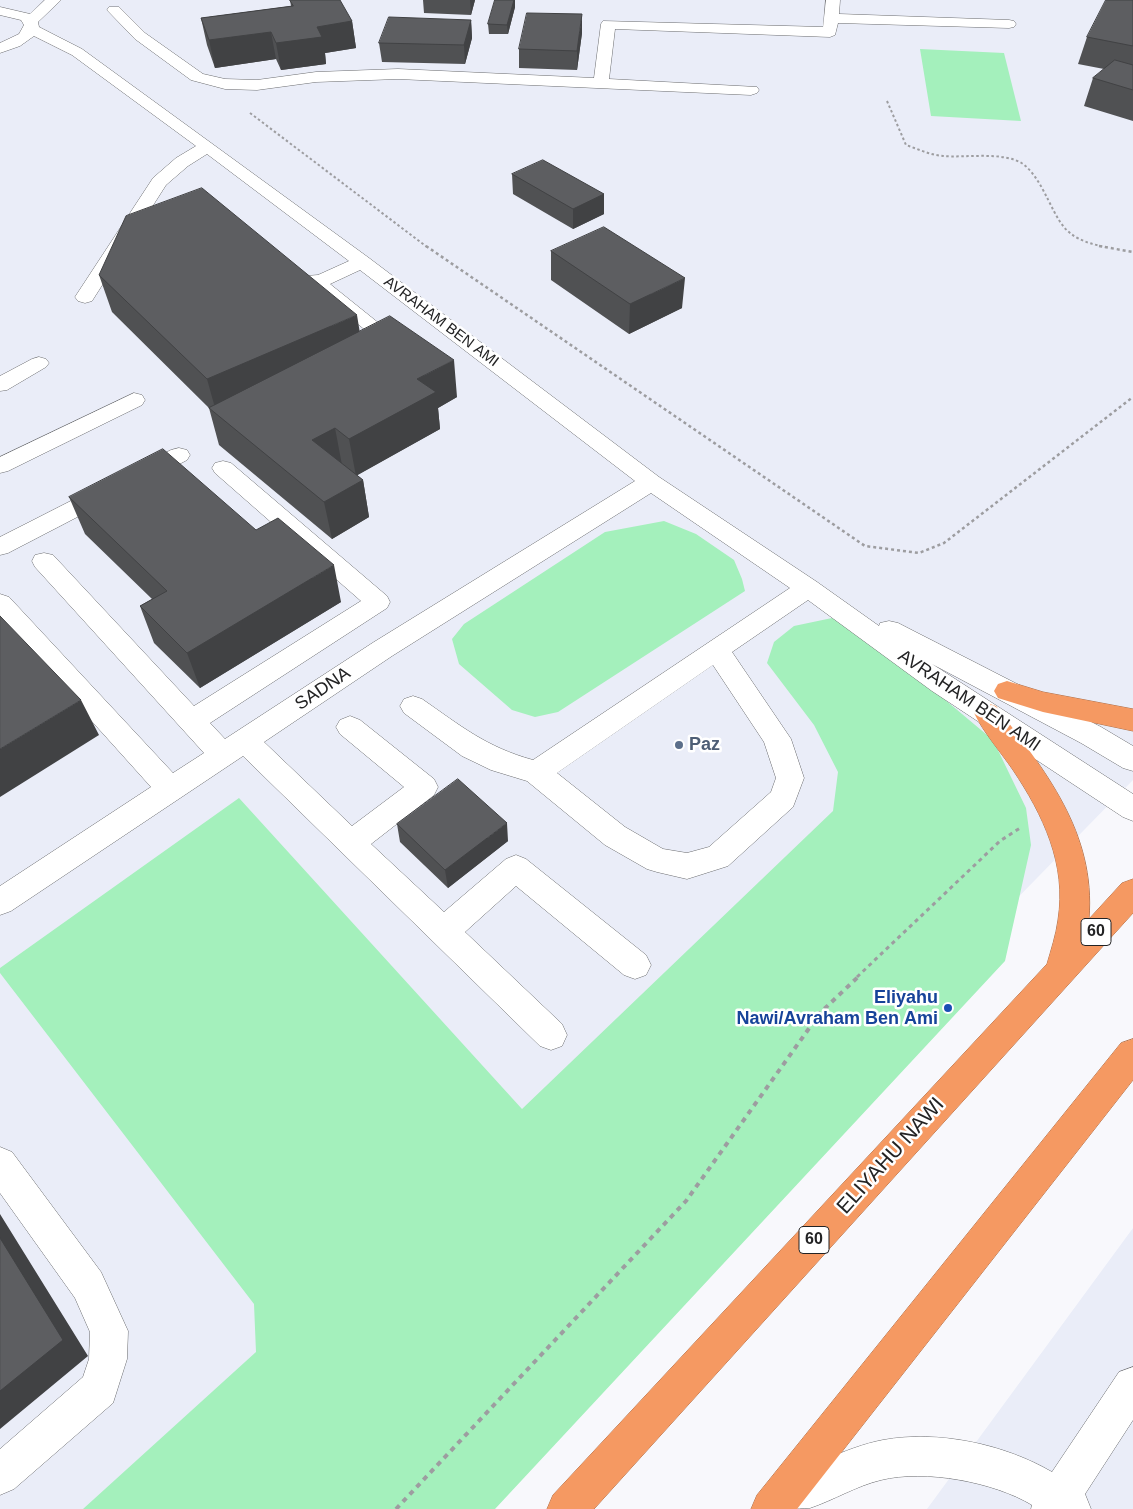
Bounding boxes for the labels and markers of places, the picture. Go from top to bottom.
place label: Paz [689,734,720,756]
marker: Paz [673,739,685,751]
place label: Eliyahu Nawi/Avraham Ben Ami [737,987,938,1030]
marker: Eliyahu Nawi/Avraham Ben Ami [942,1002,954,1014]

